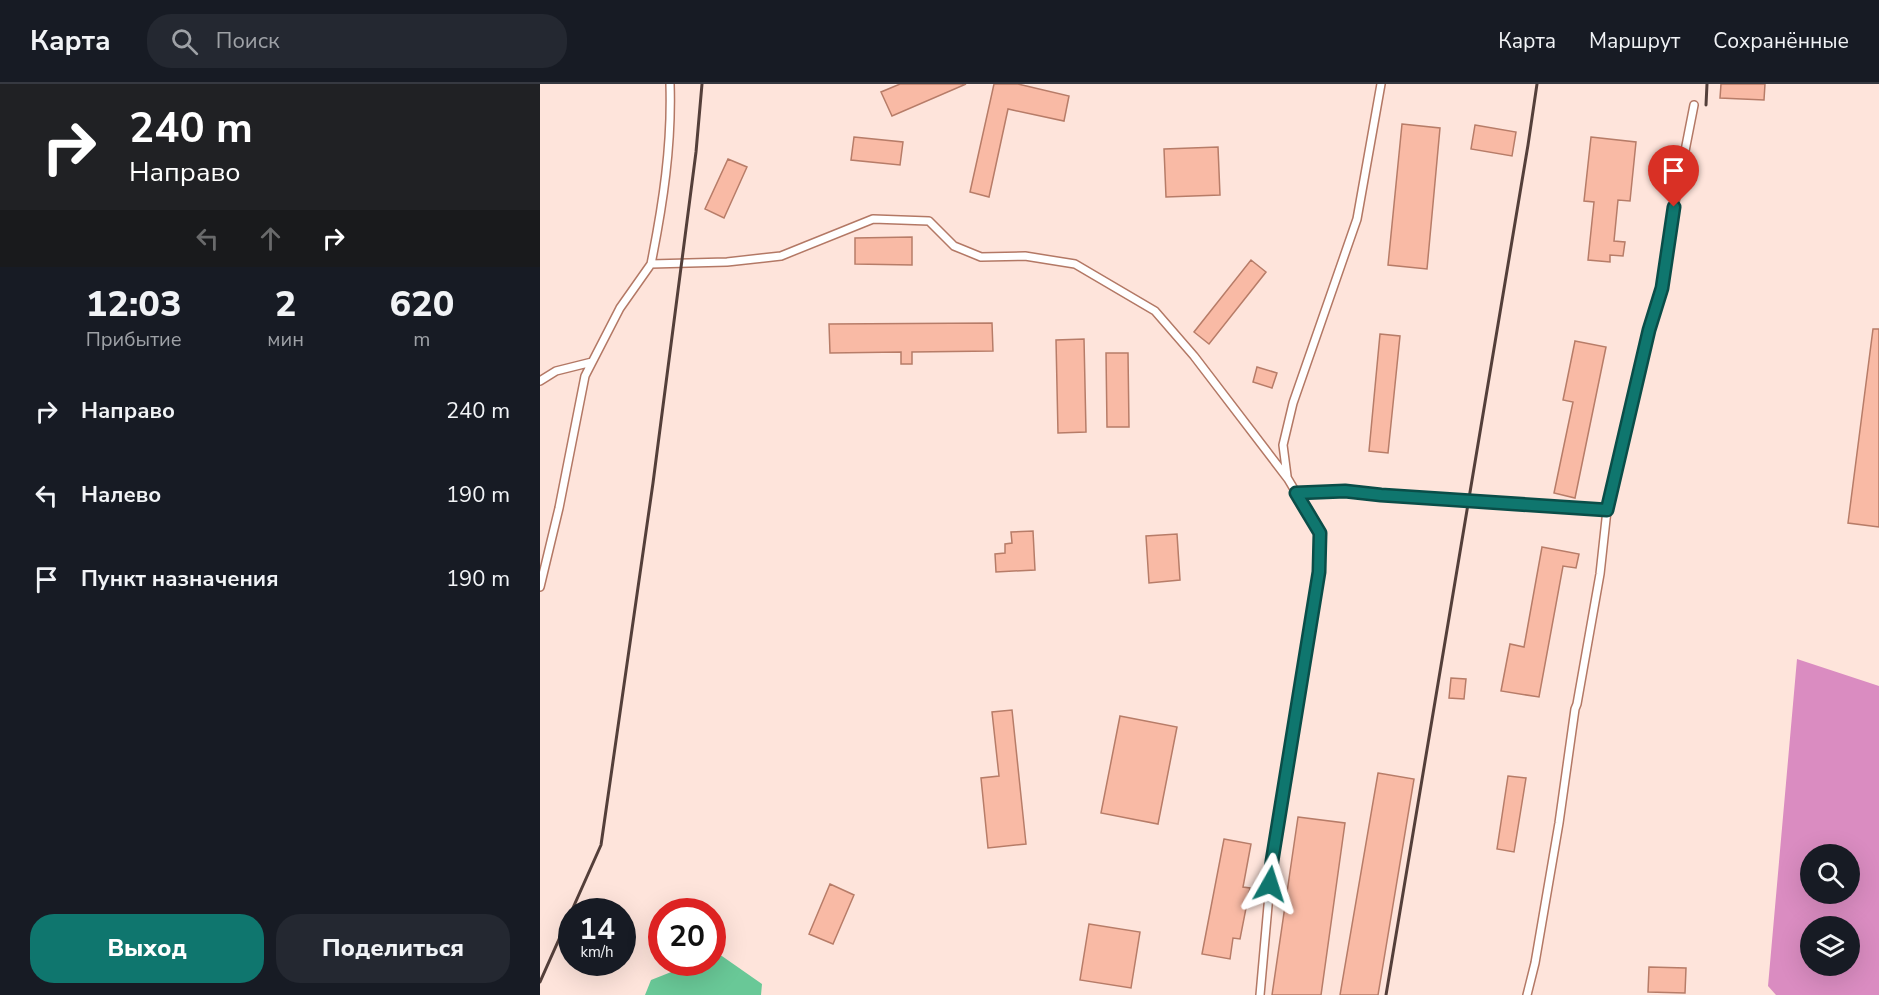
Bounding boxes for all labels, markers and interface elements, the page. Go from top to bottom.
search box [147,14,567,68]
text: Карта [30,22,111,60]
icon: search [168,25,201,58]
text: Поиск [216,26,280,56]
text: Карта [1498,27,1556,55]
text: Маршрут [1589,27,1680,55]
text: Сохранённые [1713,27,1849,55]
text: 240 m [129,100,253,157]
icon: right [30,108,108,186]
pin [1648,145,1699,207]
text: Направо [129,154,240,191]
icon: arrive [1657,154,1690,187]
icon: left [191,222,224,255]
icon: ahead [254,222,287,255]
icon: right [317,222,350,255]
text: 12:03 [86,280,182,329]
text: 2 [275,280,296,329]
text: 620 [390,280,454,329]
text: Прибытие [86,326,182,353]
text: мин [267,326,304,353]
text: m [413,326,430,353]
icon: right [30,395,63,428]
text: Направо [81,396,175,426]
text: 240 m [446,396,510,426]
icon: left [30,479,63,512]
text: Налево [81,480,161,510]
text: 190 m [446,480,510,510]
icon: arrive [30,563,63,596]
text: Пункт назначения [81,564,279,594]
text: 190 m [446,564,510,594]
map controls [1800,844,1860,976]
button: search [1800,844,1860,904]
position arrow [1238,852,1302,916]
speed limit sign: 20 [648,898,726,976]
text: 14 [579,909,615,950]
button: Выход [30,914,264,983]
button: Поделиться [276,914,510,983]
button: layers [1800,916,1860,976]
text: km/h [580,942,614,962]

